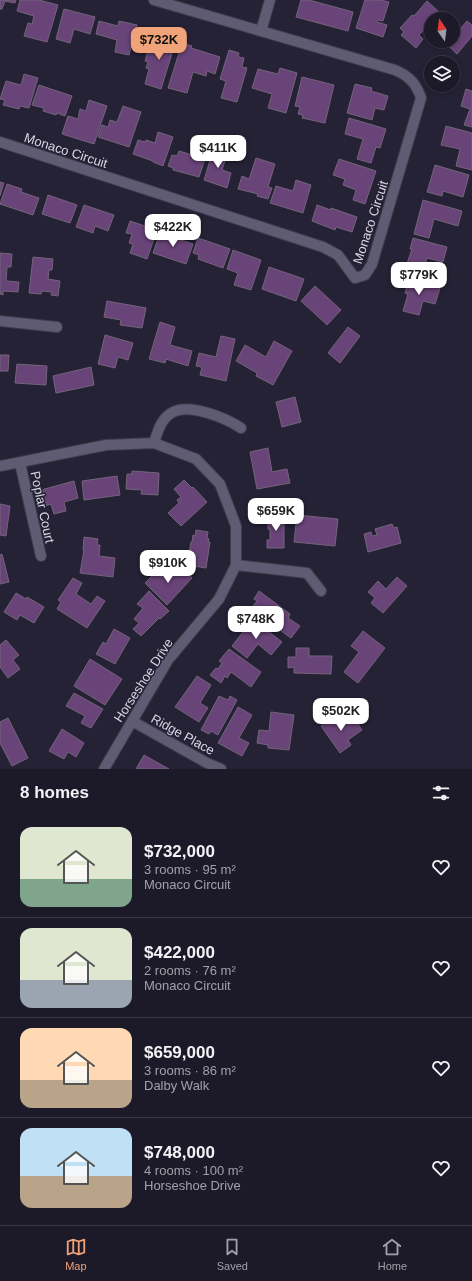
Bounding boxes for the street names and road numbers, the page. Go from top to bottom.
street label: Monaco Circuit [22,130,110,171]
street label: Monaco Circuit [350,178,391,266]
street label: Poplar Court [28,470,58,545]
street label: Horseshoe Drive [111,636,176,725]
street label: Ridge Place [148,711,217,758]

